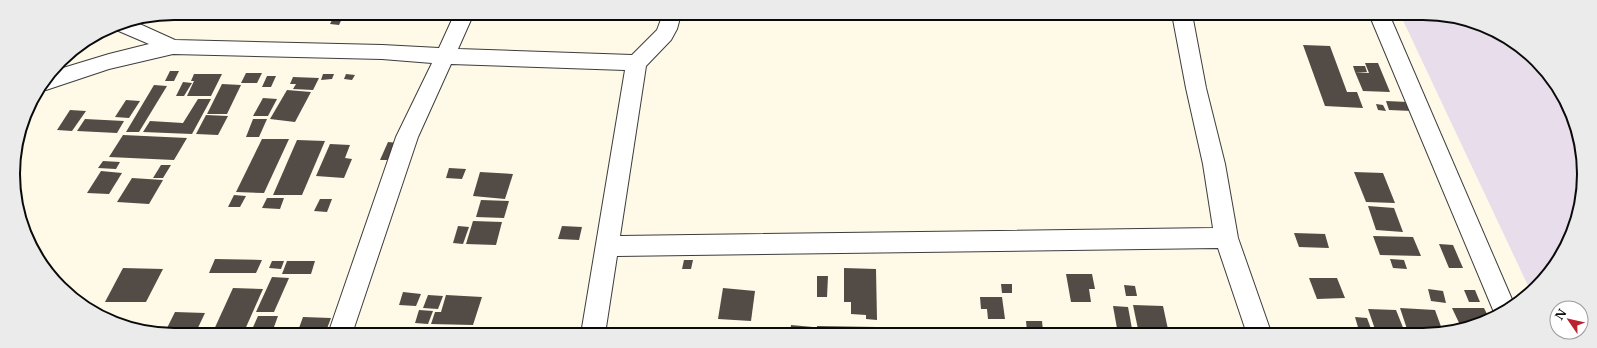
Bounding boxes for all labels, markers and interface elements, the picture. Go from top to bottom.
north arrow [1549,300,1589,340]
text: N [1552,306,1570,323]

